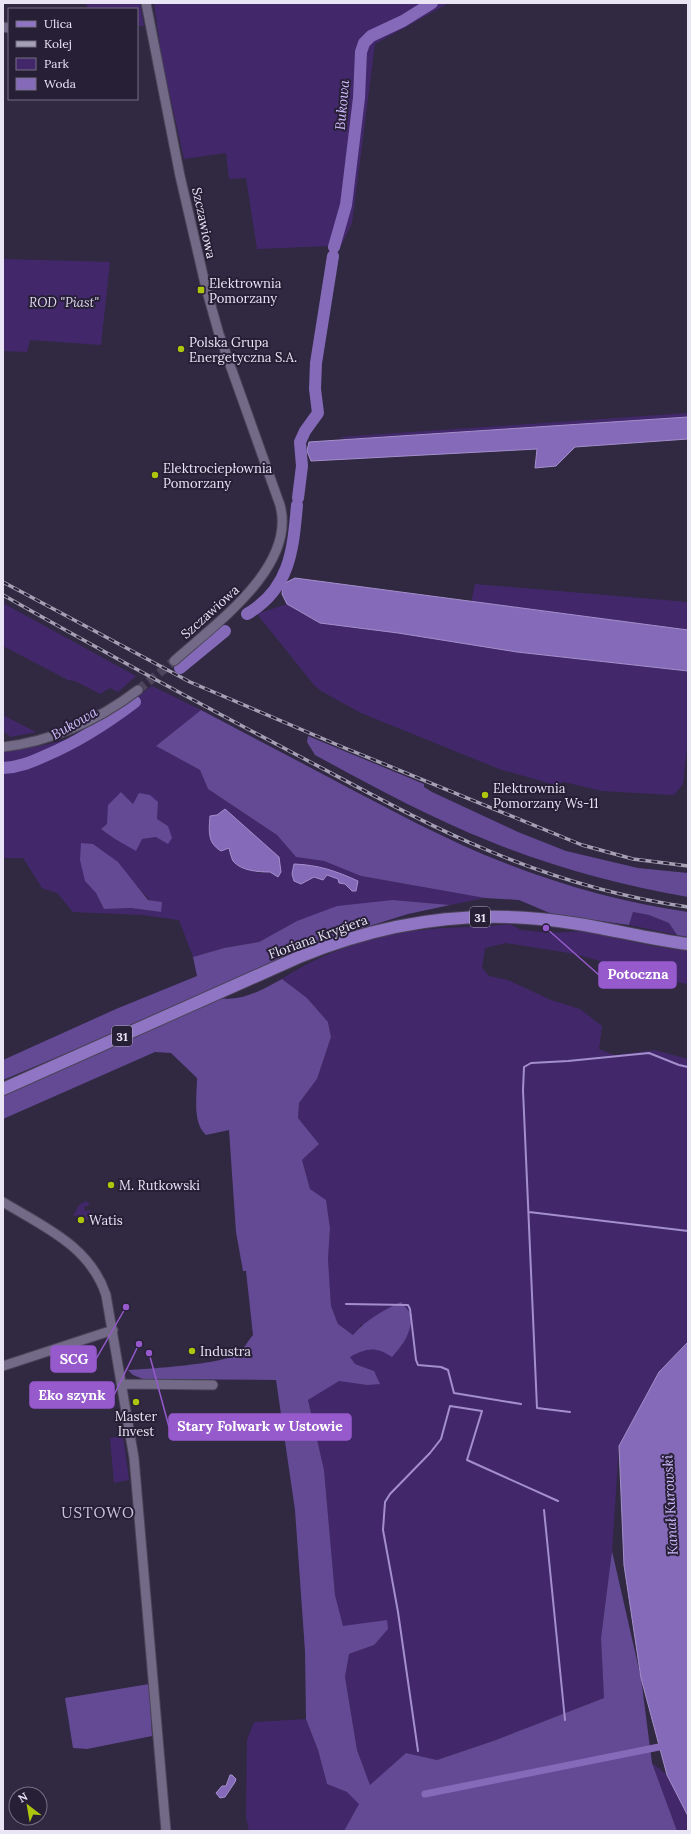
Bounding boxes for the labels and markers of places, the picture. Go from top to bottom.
place label: Elektrownia Pomorzany [209,275,282,307]
marker: Elektrownia Pomorzany [196,285,206,295]
place label: Polska Grupa Energetyczna S.A. [189,334,297,366]
marker: Polska Grupa Energetyczna S.A. [176,344,186,354]
place label: Elektrociepłownia Pomorzany [163,460,273,492]
marker: Elektrociepłownia Pomorzany [150,470,160,480]
place label: Elektrownia Pomorzany Ws-11 [493,780,599,812]
marker: Elektrownia Pomorzany Ws-11 [480,790,490,800]
callout: Potoczna [599,962,676,988]
place label: M. Rutkowski [119,1177,200,1194]
marker: M. Rutkowski [106,1180,116,1190]
place label: Watis [89,1212,123,1229]
marker: Watis [76,1215,86,1225]
place label: Industra [200,1343,251,1360]
callout: SCG [51,1346,96,1372]
marker: Industra [187,1346,197,1356]
callout: Eko szynk [30,1382,114,1408]
marker: Master Invest [131,1397,141,1407]
place label: Master Invest [115,1408,158,1440]
callout: Stary Folwark w Ustowie [169,1414,351,1440]

